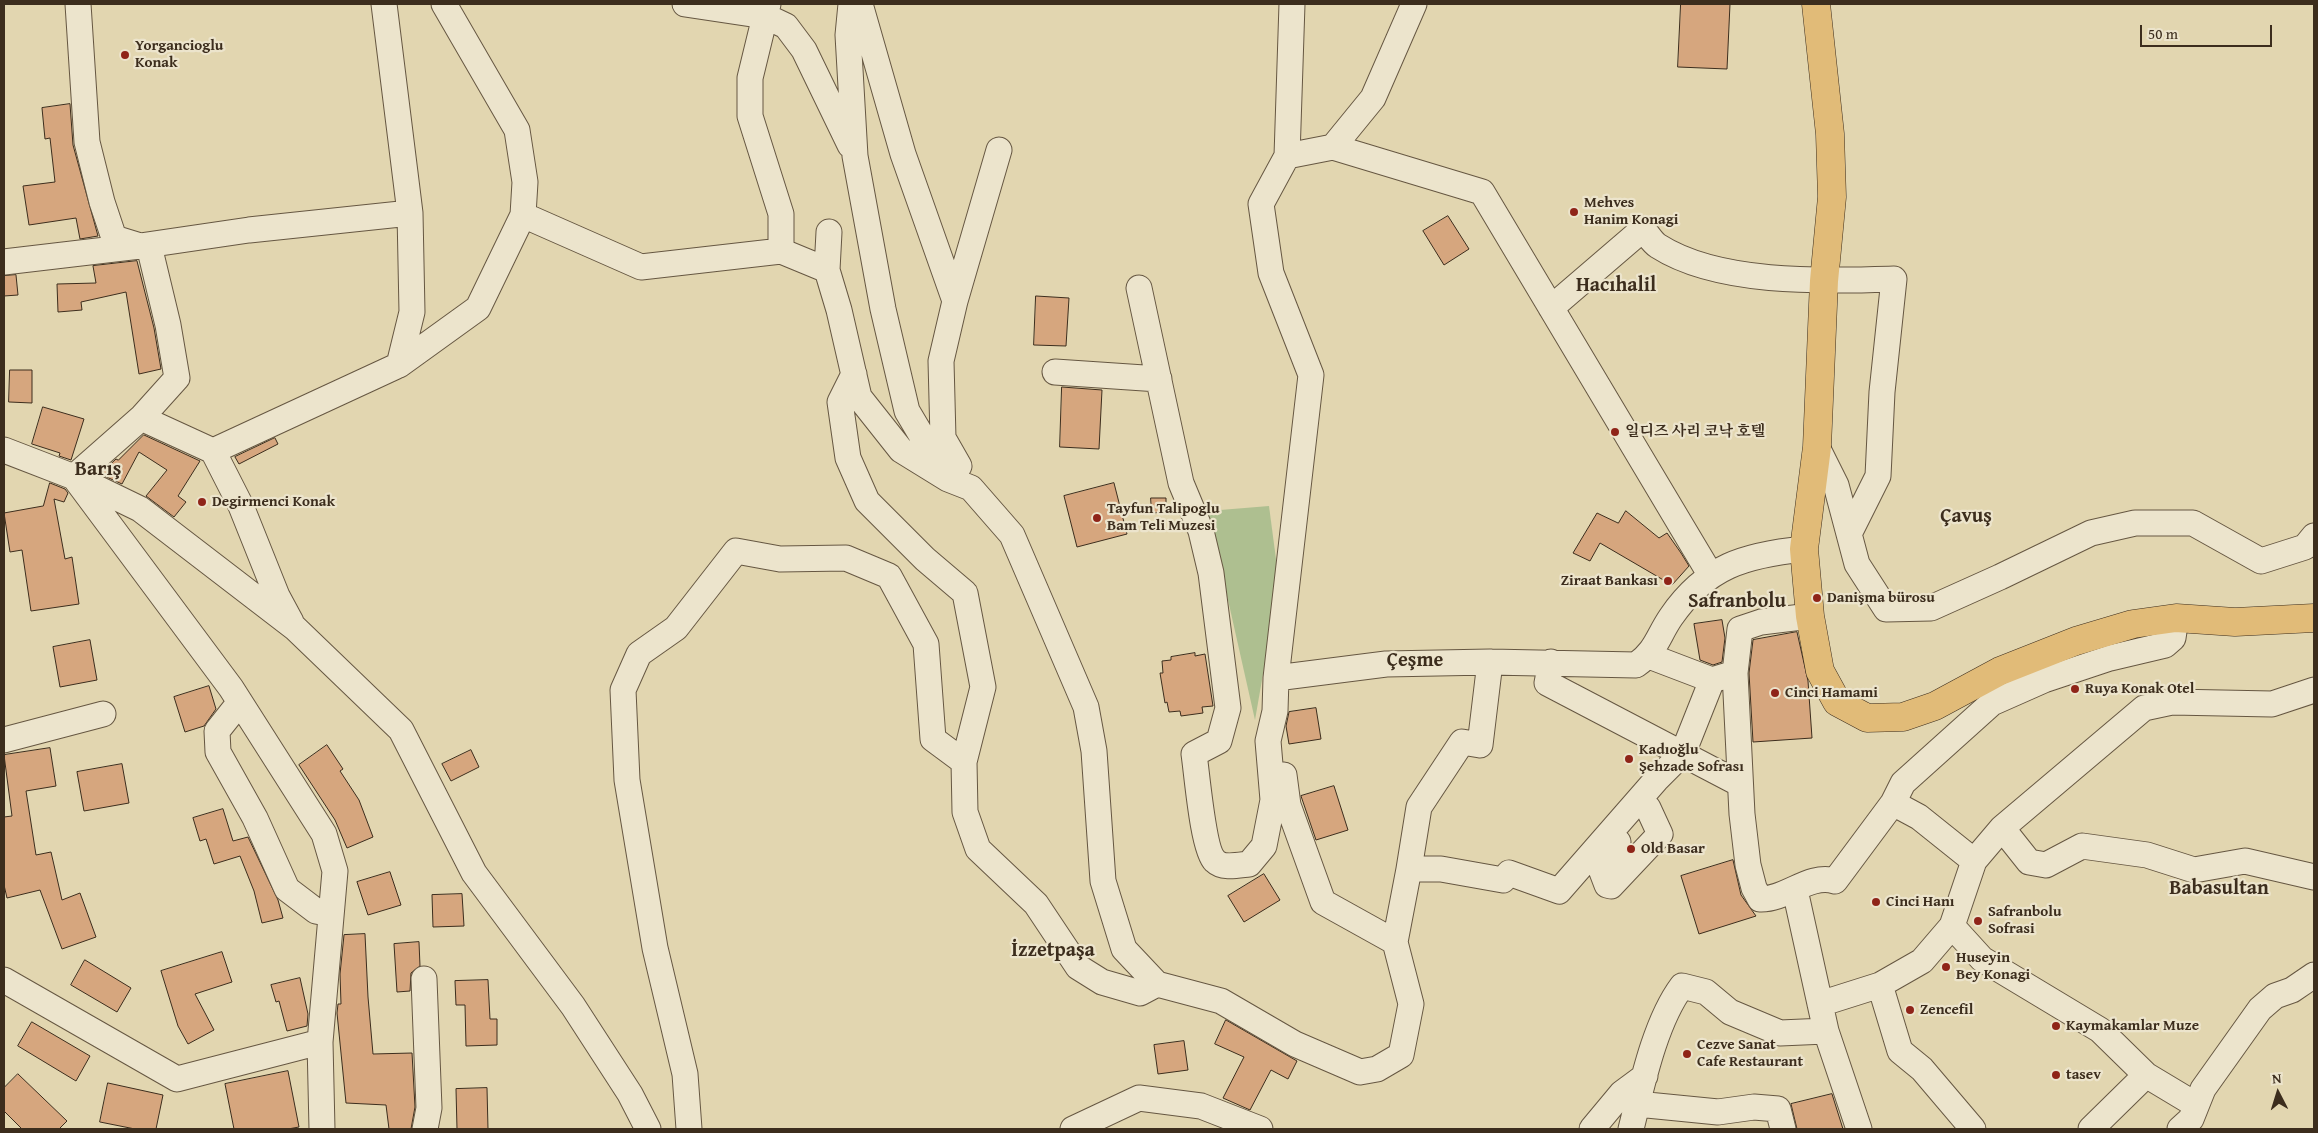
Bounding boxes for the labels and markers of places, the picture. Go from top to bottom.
place label: Yorgancioglu Konak [135,37,223,72]
marker: Yorgancioglu Konak [119,49,131,61]
place label: Mehves Hanim Konagi [1584,194,1678,229]
marker: Mehves Hanim Konagi [1568,206,1580,218]
place label: 일디즈 사리 코낙 호텔 [1625,423,1765,441]
marker: 일디즈 사리 코낙 호텔 [1609,426,1621,438]
place label: Degirmenci Konak [212,493,335,511]
marker: Degirmenci Konak [196,496,208,508]
place label: Tayfun Talipoglu Bam Teli Muzesi [1107,500,1220,535]
marker: Tayfun Talipoglu Bam Teli Muzesi [1091,512,1103,524]
place label: Ziraat Bankası [1561,572,1658,590]
marker: Ziraat Bankası [1662,575,1674,587]
place label: Danişma bürosu [1827,589,1935,607]
marker: Danişma bürosu [1811,592,1823,604]
place label: Ruya Konak Otel [2085,680,2194,698]
marker: Ruya Konak Otel [2069,683,2081,695]
place label: Cinci Hamami [1785,684,1878,702]
marker: Cinci Hamami [1769,687,1781,699]
place label: Kadıoğlu Şehzade Sofrası [1639,741,1744,776]
marker: Kadıoğlu Şehzade Sofrası [1623,753,1635,765]
place label: Old Basar [1641,840,1705,858]
marker: Old Basar [1625,843,1637,855]
place label: Cinci Hanı [1886,893,1954,911]
marker: Cinci Hanı [1870,896,1882,908]
place label: Safranbolu Sofrasi [1988,903,2062,938]
marker: Safranbolu Sofrasi [1972,915,1984,927]
place label: Huseyin Bey Konagi [1956,949,2030,984]
marker: Huseyin Bey Konagi [1940,961,1952,973]
place label: Zencefil [1920,1001,1973,1019]
marker: Zencefil [1904,1004,1916,1016]
place label: Kaymakamlar Muze [2066,1017,2199,1035]
marker: Kaymakamlar Muze [2050,1020,2062,1032]
place label: Cezve Sanat Cafe Restaurant [1697,1036,1803,1071]
marker: Cezve Sanat Cafe Restaurant [1681,1048,1693,1060]
place label: tasev [2066,1066,2101,1084]
marker: tasev [2050,1069,2062,1081]

